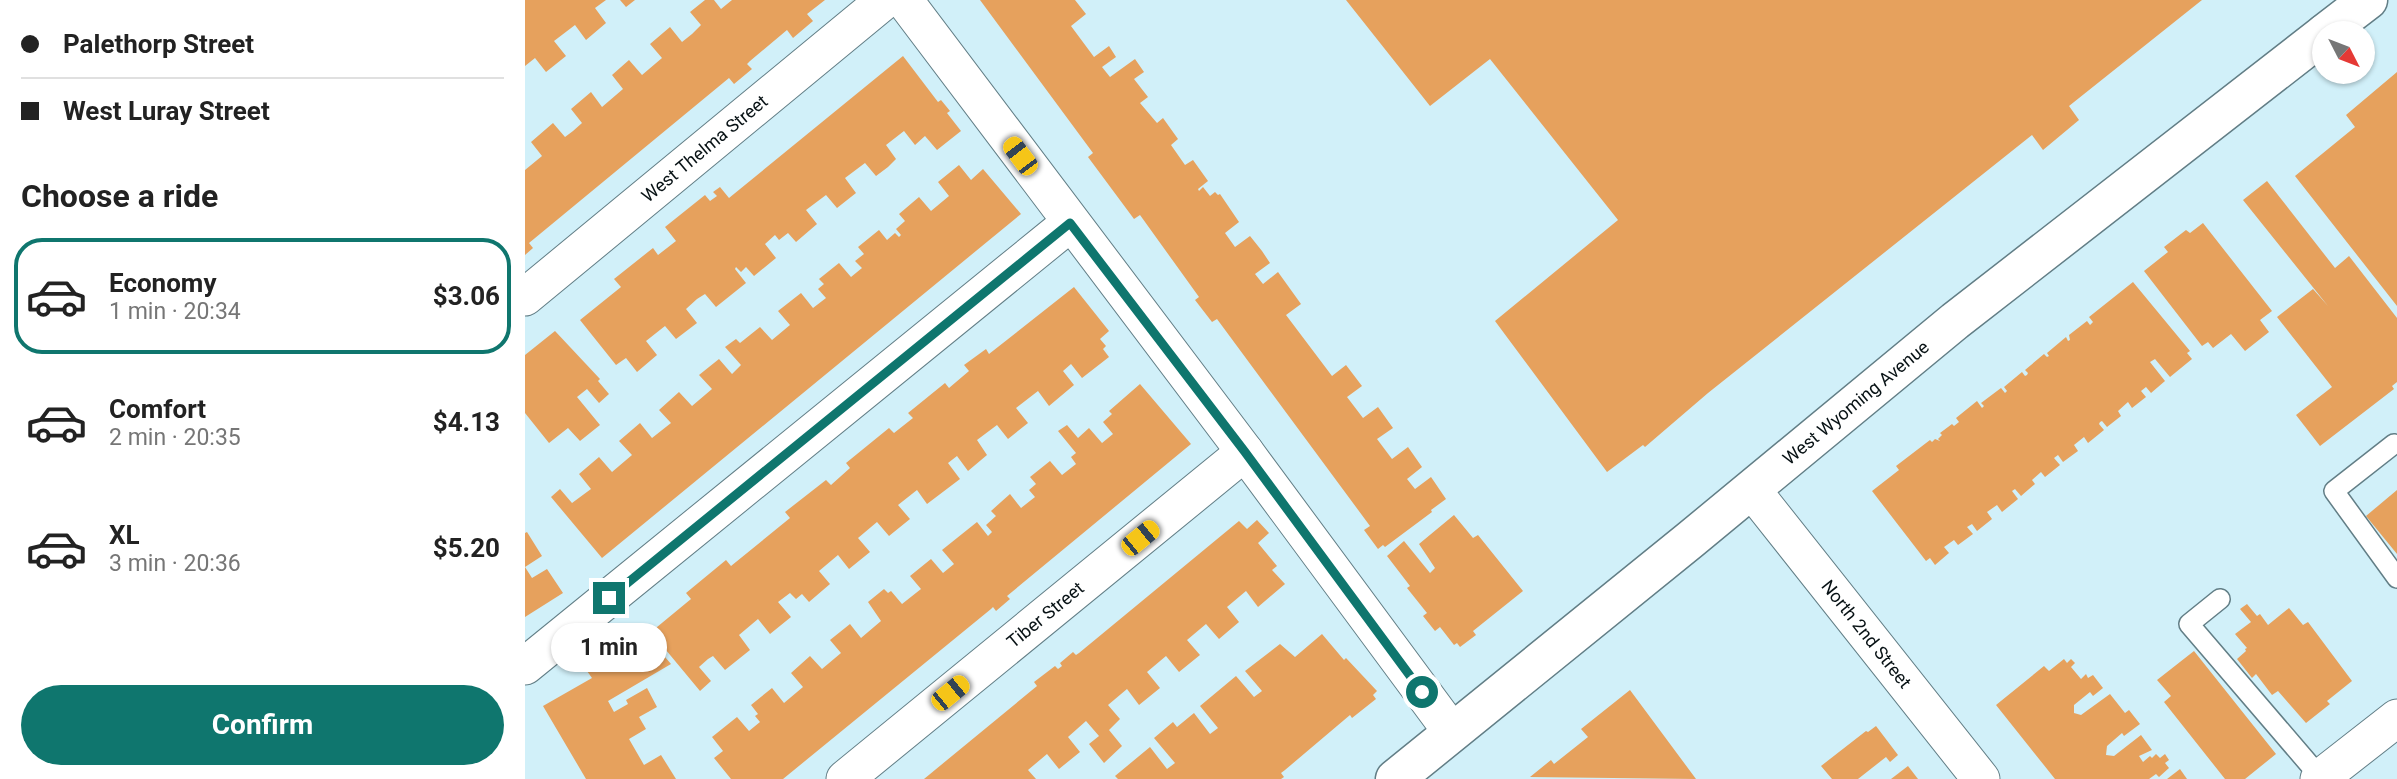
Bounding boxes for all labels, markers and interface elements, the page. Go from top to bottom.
north arrow [2312,21,2375,84]
map controls [2312,21,2375,84]
text: Palethorp Street [63,29,254,59]
street label: West Thelma Street [637,90,772,206]
text: West Luray Street [63,96,270,126]
car [999,133,1042,179]
text: Choose a ride [21,177,218,215]
icon: car [25,265,88,328]
text: Economy [109,268,216,298]
text: $3.06 [433,281,500,311]
text: 1 min · 20:34 [109,298,241,325]
street label: West Wyoming Avenue [1778,336,1933,469]
icon: car [25,391,88,454]
text: Comfort [109,394,206,424]
text: $4.13 [433,407,500,437]
text: 2 min · 20:35 [109,424,241,451]
icon: car [25,517,88,580]
car [1118,517,1163,559]
text: XL [109,520,140,550]
text: $5.20 [433,533,500,563]
text: 3 min · 20:36 [109,550,241,577]
street label: North 2nd Street [1817,576,1916,692]
street label: Tiber Street [1003,577,1088,652]
route end [593,582,625,614]
callout: 1 min [551,622,667,672]
text: 1 min [580,634,638,661]
car [928,672,973,714]
route start [1406,676,1438,708]
button: Confirm [21,685,504,765]

